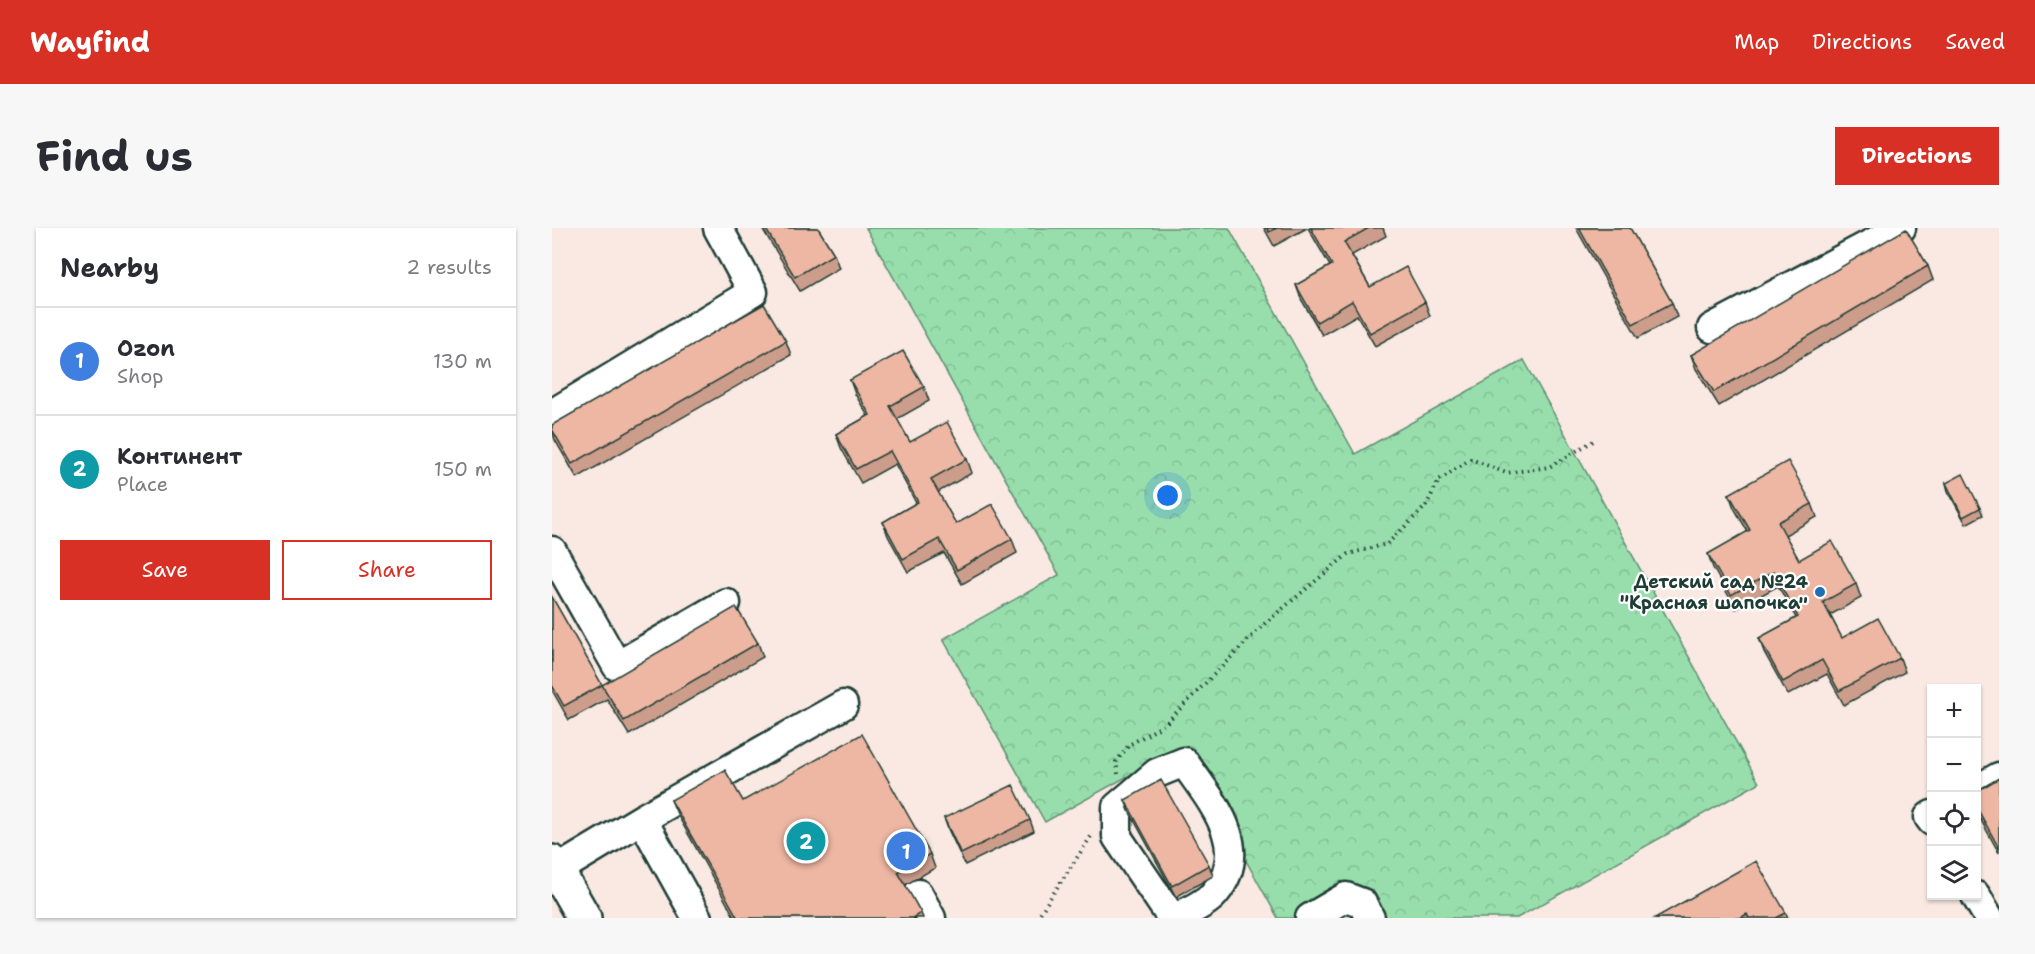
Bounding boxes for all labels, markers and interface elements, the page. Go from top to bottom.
text: Wayfind [30,23,150,61]
text: Map [1734,28,1779,56]
text: Directions [1812,28,1912,56]
text: Saved [1945,28,2005,56]
button: Directions [1835,127,1999,185]
text: Find us [36,128,193,184]
text: Nearby [60,250,159,285]
text: 2 results [406,254,492,280]
text: Ozon [117,334,175,363]
text: 1 [75,348,84,374]
text: 130 m [433,348,492,374]
text: Shop [117,363,164,389]
text: Континент [117,442,242,471]
text: 2 [73,456,87,482]
text: 150 m [434,456,492,482]
text: Place [117,471,168,497]
your location [1153,481,1182,510]
button: Save [60,540,270,600]
button: Share [282,540,492,600]
place label: Детский сад №24 "Красная шапочка" [1620,570,1808,615]
marker: Детский сад №24 "Красная шапочка" [1813,585,1827,599]
map controls [1927,684,1981,900]
button: + [1927,684,1981,738]
button: − [1927,738,1981,792]
button: locate [1927,792,1981,846]
pin: 2 [786,818,826,864]
pin: 1 [886,828,926,874]
button: layers [1927,846,1981,900]

